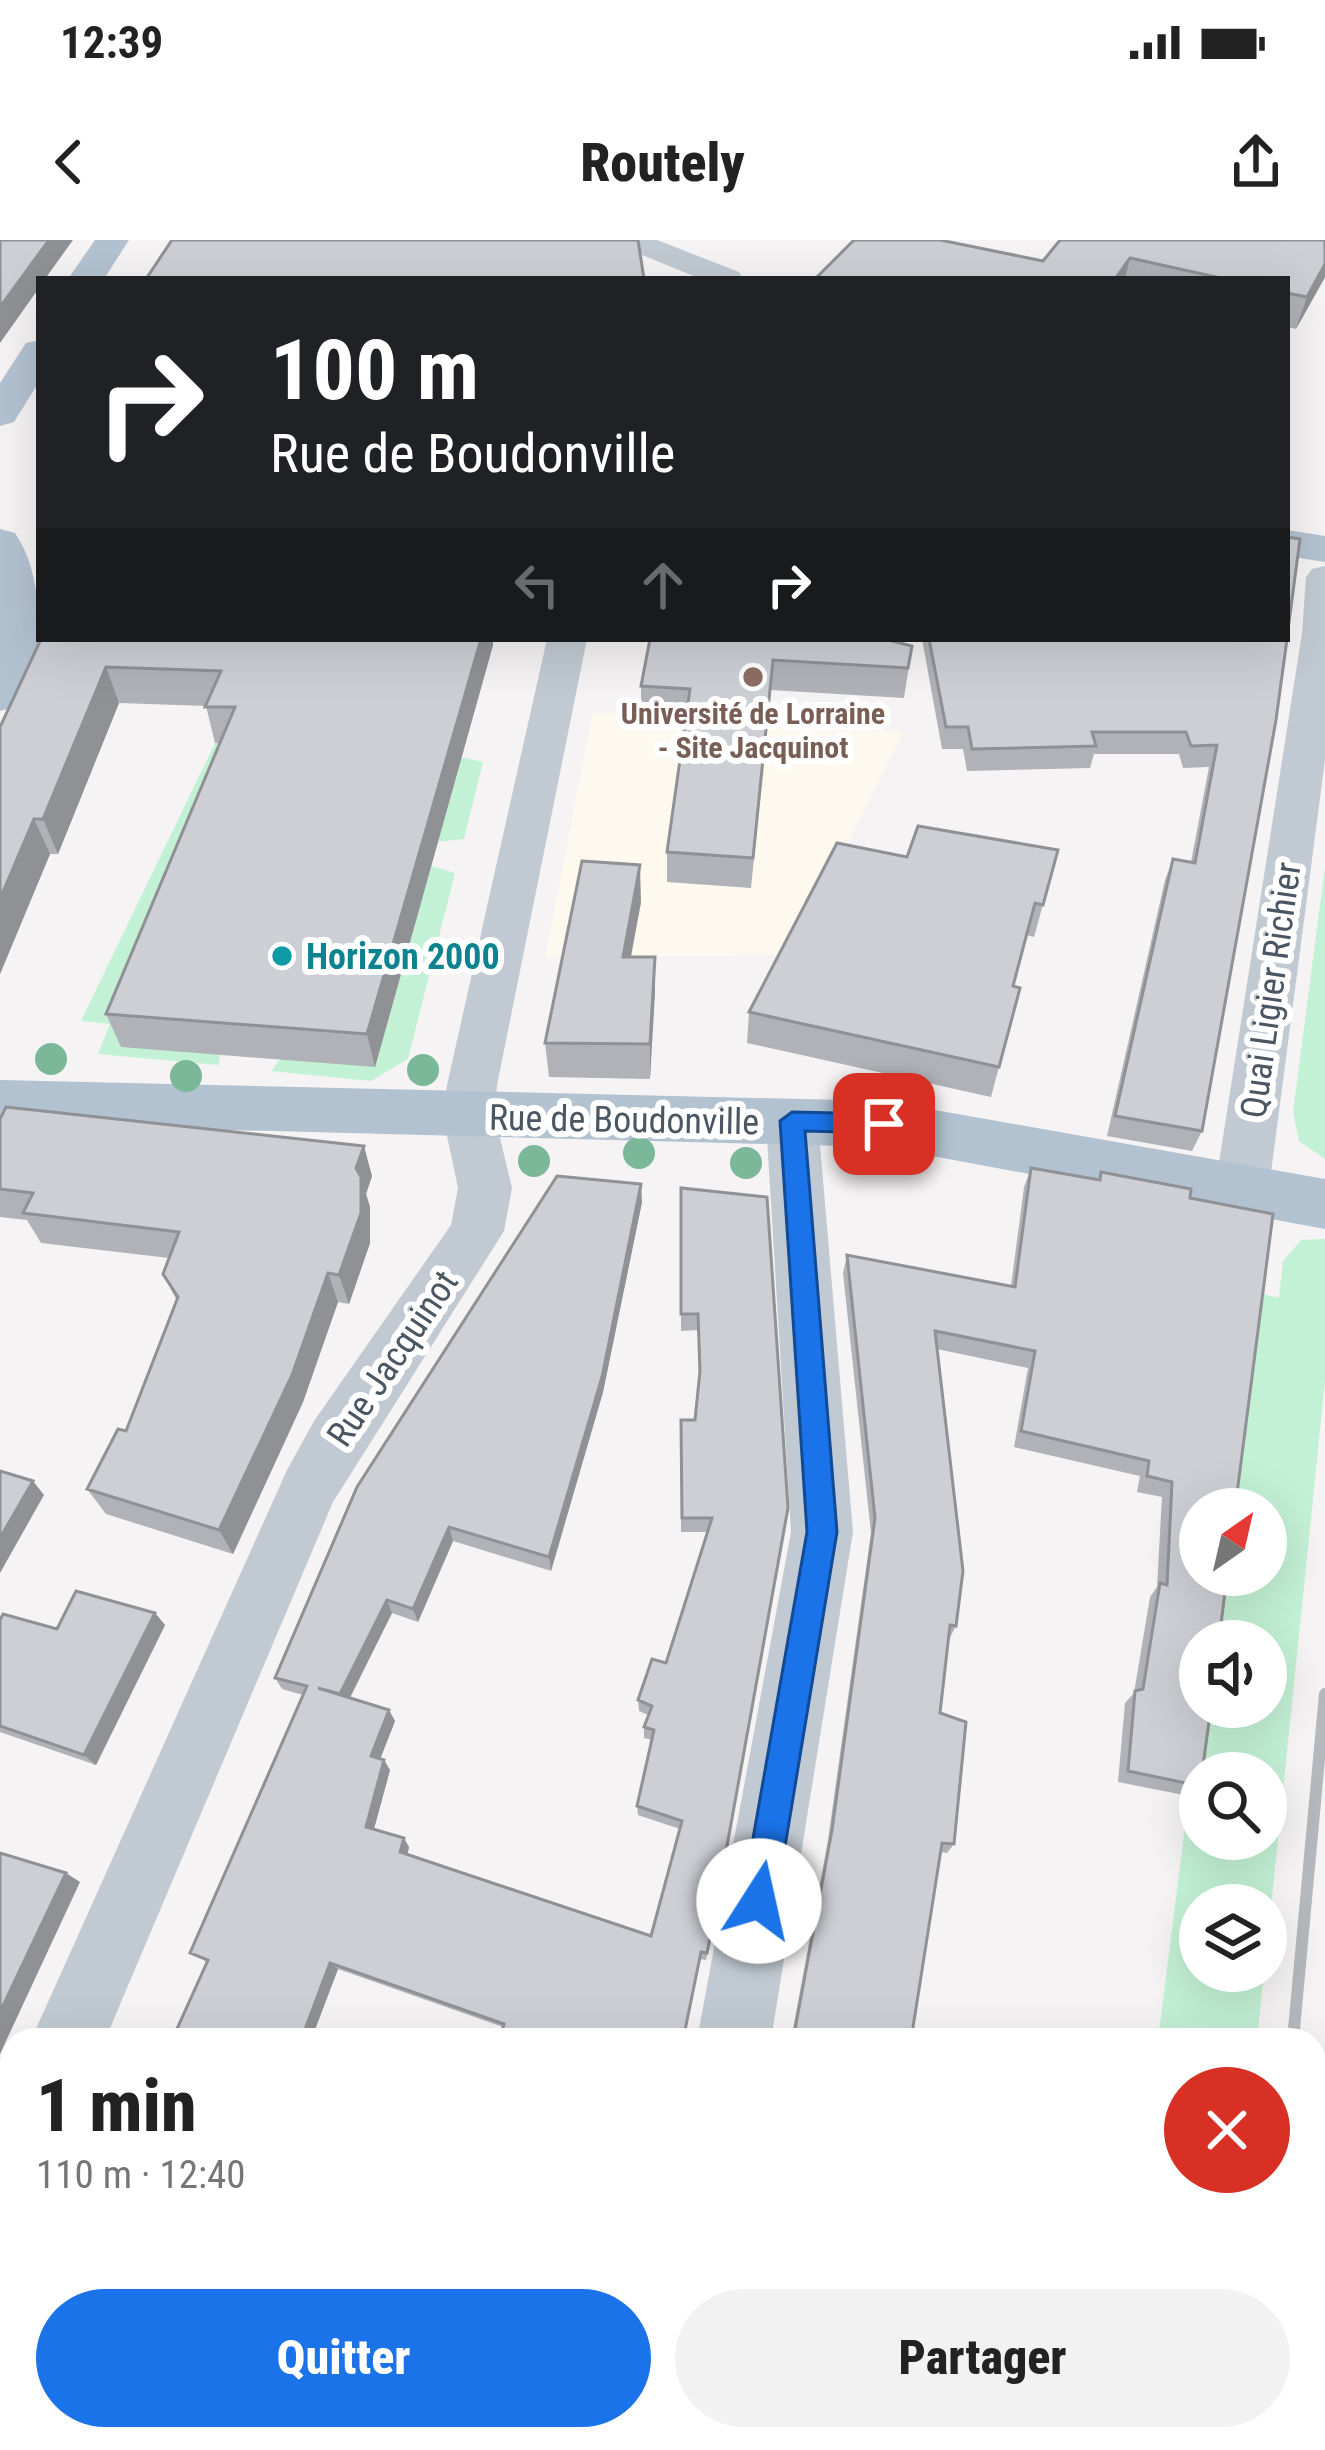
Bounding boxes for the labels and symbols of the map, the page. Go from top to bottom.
marker: Université de Lorraine - Site Jacquinot [740,664,766,690]
place label: Université de Lorraine - Site Jacquinot [621,696,885,765]
street label: Quai Ligier Richier [1232,860,1310,1121]
place label: Horizon 2000 [306,936,500,978]
marker: Horizon 2000 [269,943,295,969]
pin [833,1073,935,1175]
street label: Rue de Boudonville [489,1097,759,1143]
street label: Rue Jacquinot [319,1263,467,1454]
north arrow [1179,1488,1287,1596]
position arrow [696,1838,822,1964]

